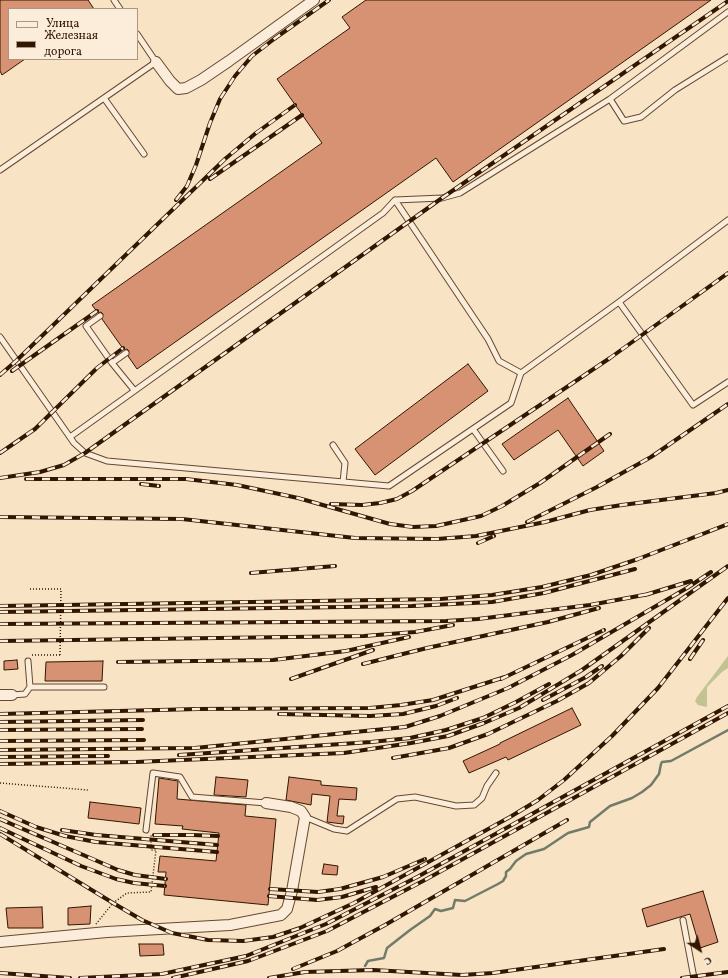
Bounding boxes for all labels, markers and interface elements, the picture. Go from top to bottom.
legend [8,8,138,60]
text: Улица [46,16,79,32]
text: Железная дорога [44,28,98,60]
north arrow [680,930,720,970]
text: С [700,952,715,968]

